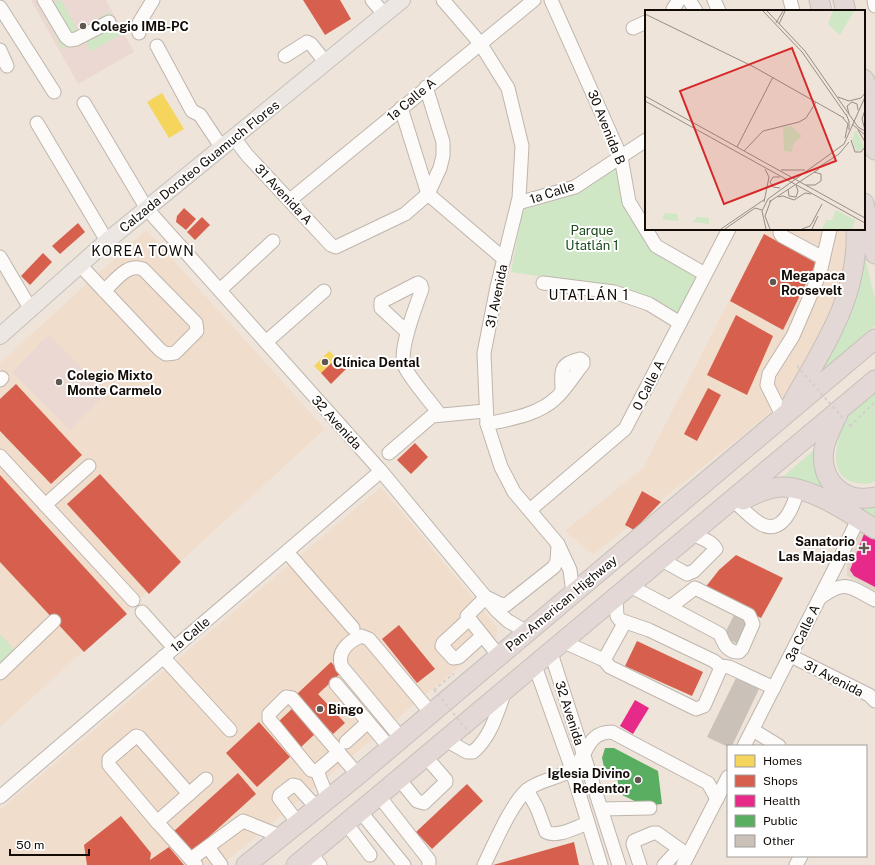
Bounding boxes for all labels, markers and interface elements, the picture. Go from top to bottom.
inset map [645,10,865,230]
place label: Colegio IMB-PC [91,19,189,34]
marker: Colegio IMB-PC [78,21,88,31]
street label: 1a Calle A [384,75,439,124]
street label: 30 Avenida B [585,88,628,167]
street label: Calzada Doroteo Guamuch Flores [116,97,282,235]
street label: 31 Avenida A [252,161,315,228]
street label: 1a Calle [528,178,577,207]
park label: Parque Utatlán 1 [565,223,619,253]
district label: KOREA TOWN [91,243,195,259]
street label: 31 Avenida [482,263,511,329]
place label: Megapaca Roosevelt [781,268,845,298]
marker: Megapaca Roosevelt [768,277,778,287]
district label: UTATLÁN 1 [549,286,629,303]
place label: Clínica Dental [333,355,420,370]
marker: Clínica Dental [320,357,330,367]
street label: 0 Calle A [629,358,667,413]
place label: Colegio Mixto Monte Carmelo [67,368,162,398]
marker: Colegio Mixto Monte Carmelo [54,377,64,387]
street label: 32 Avenida [309,392,365,452]
place label: Sanatorio Las Majadas [778,534,855,564]
marker: Sanatorio Las Majadas [858,542,870,554]
street label: Pan-American Highway [503,552,620,654]
street label: 3a Calle A [782,602,823,664]
street label: 1a Calle [168,614,213,655]
street label: 31 Avenida [802,657,866,700]
street label: 32 Avenida [552,679,587,747]
place label: Bingo [328,702,364,717]
marker: Bingo [315,704,325,714]
legend [727,745,867,857]
text: Homes [763,754,802,768]
place label: Iglesia Divino Redentor [548,766,631,796]
text: Shops [763,774,798,788]
marker: Iglesia Divino Redentor [633,775,643,785]
text: Health [763,794,800,808]
text: Public [763,814,798,828]
scale bar [10,831,89,857]
text: Other [763,834,795,848]
text: 50 m [16,838,44,852]

